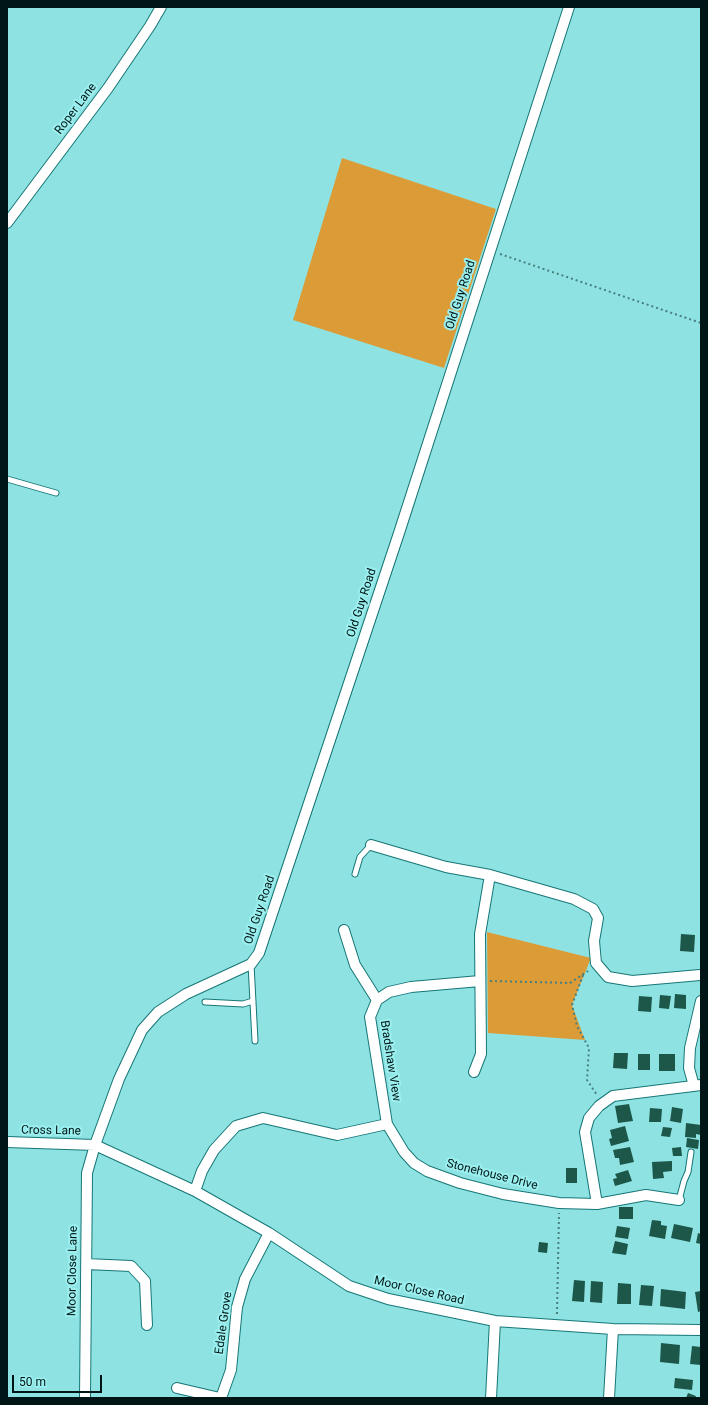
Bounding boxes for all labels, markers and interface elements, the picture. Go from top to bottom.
street label: Roper Lane [52,81,100,137]
street label: Old Guy Road [443,259,479,331]
street label: Old Guy Road [344,567,380,639]
street label: Old Guy Road [241,874,279,946]
street label: Bradshaw View [376,1019,404,1103]
street label: Cross Lane [21,1123,81,1139]
street label: Stonehouse Drive [445,1157,539,1193]
street label: Moor Close Lane [65,1226,81,1316]
street label: Moor Close Road [373,1274,465,1308]
street label: Edale Grove [212,1291,236,1355]
scale bar [14,1367,104,1393]
text: 50 m [19,1375,46,1389]

